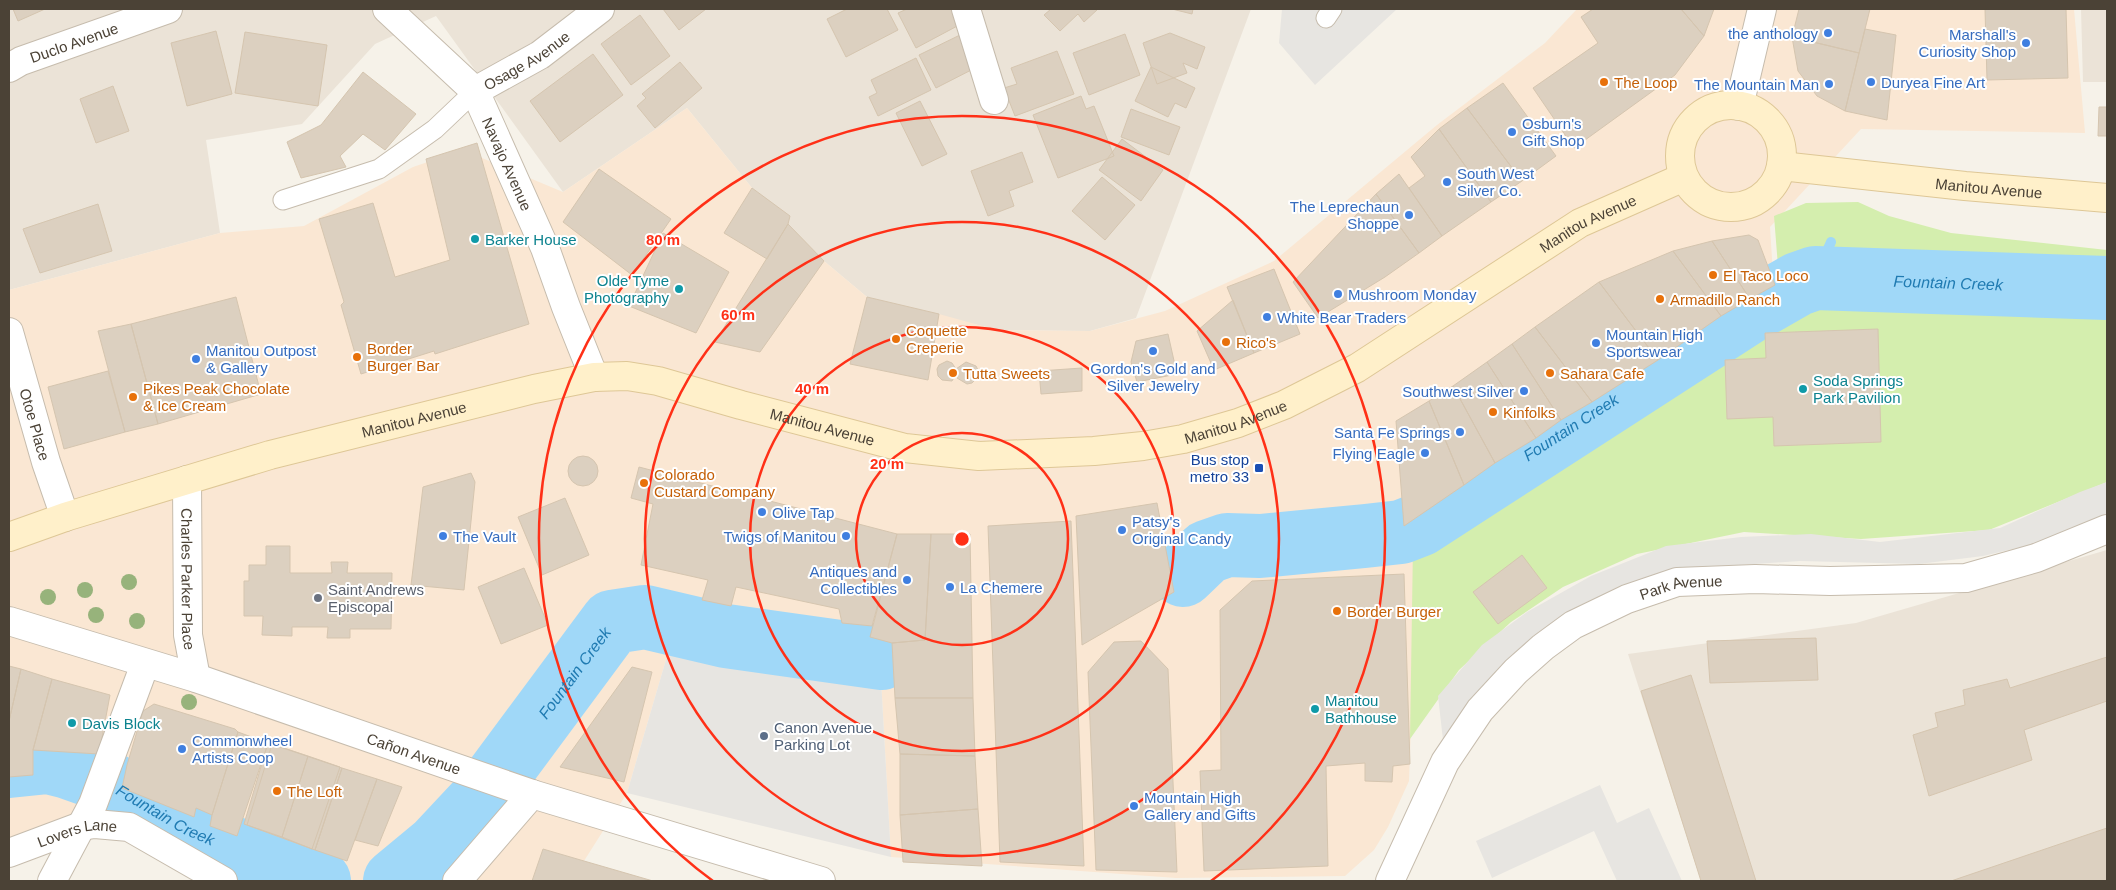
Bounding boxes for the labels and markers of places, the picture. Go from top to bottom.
place label: the anthology [1728,25,1818,42]
place label: Marshall's Curiosity Shop [1918,26,2016,60]
marker: the anthology [1822,27,1834,39]
marker: Marshall's Curiosity Shop [2020,37,2032,49]
place label: The Loop [1614,74,1677,91]
place label: Duryea Fine Art [1881,74,1986,91]
marker: The Loop [1598,76,1610,88]
place label: The Mountain Man [1694,76,1819,93]
marker: Duryea Fine Art [1865,76,1877,88]
marker: The Mountain Man [1823,78,1835,90]
place label: Osburn's Gift Shop [1522,115,1585,149]
marker: Osburn's Gift Shop [1506,126,1518,138]
place label: South West Silver Co. [1457,165,1535,199]
marker: South West Silver Co. [1441,176,1453,188]
place label: The Leprechaun Shoppe [1290,198,1399,232]
marker: The Leprechaun Shoppe [1403,209,1415,221]
place label: Barker House [485,231,577,248]
marker: Barker House [469,233,481,245]
place label: El Taco Loco [1723,267,1809,284]
marker: El Taco Loco [1707,269,1719,281]
place label: Olde Tyme Photography [584,272,669,306]
marker: Olde Tyme Photography [673,283,685,295]
place label: Mushroom Monday [1348,286,1477,303]
marker: Mushroom Monday [1332,288,1344,300]
place label: Armadillo Ranch [1670,291,1780,308]
marker: Armadillo Ranch [1654,293,1666,305]
place label: White Bear Traders [1277,309,1406,326]
marker: White Bear Traders [1261,311,1273,323]
place label: Coquette Creperie [906,322,967,356]
place label: Mountain High Sportswear [1606,326,1703,360]
marker: Coquette Creperie [890,333,902,345]
place label: Rico's [1236,334,1276,351]
marker: Rico's [1220,336,1232,348]
marker: Mountain High Sportswear [1590,337,1602,349]
place label: Border Burger Bar [367,340,440,374]
place label: Manitou Outpost & Gallery [206,342,317,376]
marker: Gordon's Gold and Silver Jewelry [1147,345,1159,357]
marker: Border Burger Bar [351,351,363,363]
marker: Manitou Outpost & Gallery [190,353,202,365]
place label: Gordon's Gold and Silver Jewelry [1090,360,1216,394]
place label: Tutta Sweets [963,365,1050,382]
place label: Sahara Cafe [1560,365,1644,382]
marker: Tutta Sweets [947,367,959,379]
marker: Sahara Cafe [1544,367,1556,379]
place label: Soda Springs Park Pavilion [1813,372,1903,406]
place label: Pikes Peak Chocolate & Ice Cream [143,380,290,414]
place label: Southwest Silver [1402,383,1514,400]
marker: Soda Springs Park Pavilion [1797,383,1809,395]
marker: Southwest Silver [1518,385,1530,397]
marker: Pikes Peak Chocolate & Ice Cream [127,391,139,403]
place label: Kinfolks [1503,404,1556,421]
marker: Kinfolks [1487,406,1499,418]
place label: Santa Fe Springs [1334,424,1450,441]
marker: Santa Fe Springs [1454,426,1466,438]
place label: Flying Eagle [1332,445,1415,462]
marker: Flying Eagle [1419,447,1431,459]
place label: Bus stop metro 33 [1190,451,1249,485]
marker: Bus stop metro 33 [1253,462,1265,474]
place label: Colorado Custard Company [654,466,775,500]
marker: Colorado Custard Company [638,477,650,489]
place label: Olive Tap [772,504,834,521]
marker: Olive Tap [756,506,768,518]
place label: Patsy's Original Candy [1132,513,1232,547]
marker: Patsy's Original Candy [1116,524,1128,536]
place label: The Vault [453,528,517,545]
place label: Twigs of Manitou [723,528,836,545]
marker: The Vault [437,530,449,542]
marker: Twigs of Manitou [840,530,852,542]
centre of rings [953,530,971,548]
place label: Antiques and Collectibles [809,563,897,597]
marker: Antiques and Collectibles [901,574,913,586]
place label: La Chemere [960,579,1043,596]
place label: Saint Andrews Episcopal [328,581,424,615]
marker: La Chemere [944,581,956,593]
marker: Saint Andrews Episcopal [312,592,324,604]
place label: Border Burger [1347,603,1441,620]
marker: Border Burger [1331,605,1343,617]
place label: Manitou Bathhouse [1325,692,1397,726]
marker: Manitou Bathhouse [1309,703,1321,715]
place label: Davis Block [82,715,161,732]
marker: Davis Block [66,717,78,729]
place label: Canon Avenue Parking Lot [774,719,872,753]
marker: Canon Avenue Parking Lot [758,730,770,742]
place label: Commonwheel Artists Coop [192,732,292,766]
marker: Commonwheel Artists Coop [176,743,188,755]
place label: The Loft [287,783,343,800]
marker: The Loft [271,785,283,797]
place label: Mountain High Gallery and Gifts [1144,789,1256,823]
marker: Mountain High Gallery and Gifts [1128,800,1140,812]

